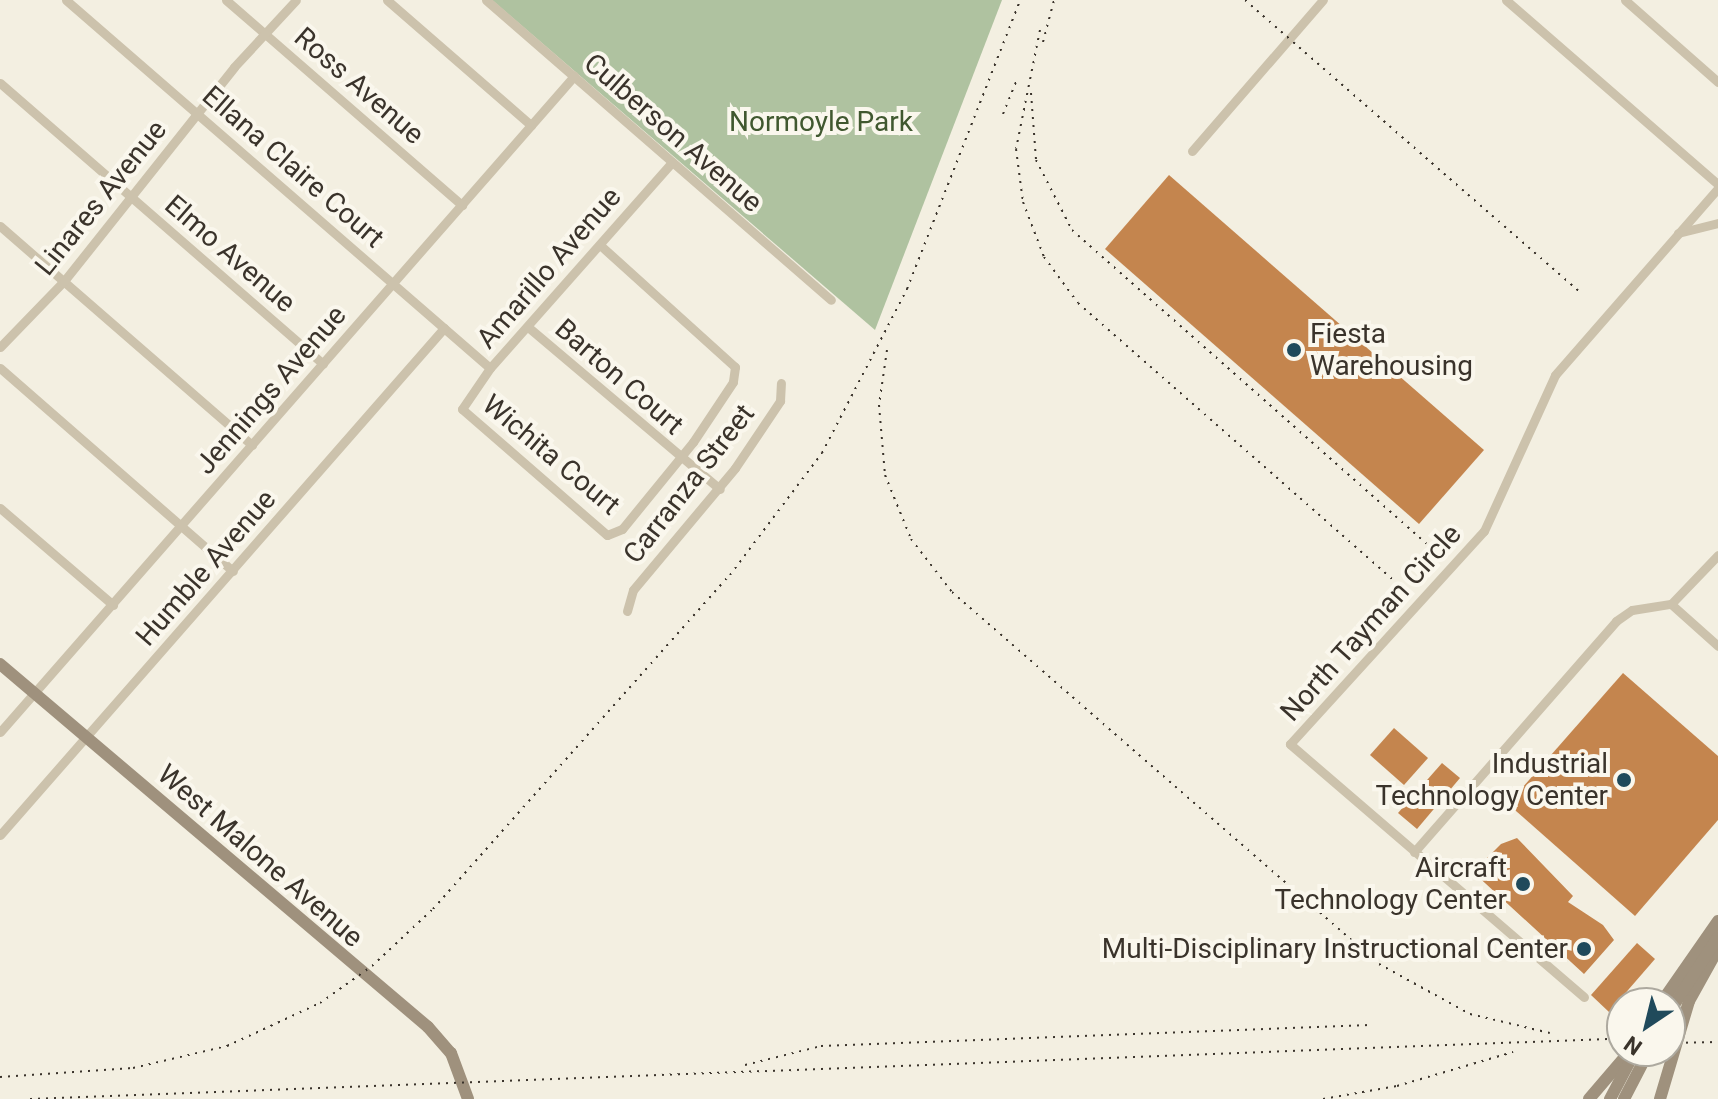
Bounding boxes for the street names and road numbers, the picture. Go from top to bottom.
street label: Ross Avenue [287,21,431,151]
street label: Culberson Avenue [577,47,769,219]
street label: Ellana Claire Court [195,79,391,255]
street label: Linares Avenue [28,114,174,282]
street label: Amarillo Avenue [470,181,628,355]
street label: Elmo Avenue [158,188,302,320]
street label: Jennings Avenue [189,299,353,481]
street label: Barton Court [548,312,690,442]
street label: Wichita Court [476,388,626,522]
street label: Carranza Street [616,398,762,570]
street label: Humble Avenue [129,483,283,653]
street label: North Tayman Circle [1274,517,1468,729]
street label: West Malone Avenue [150,758,370,954]

